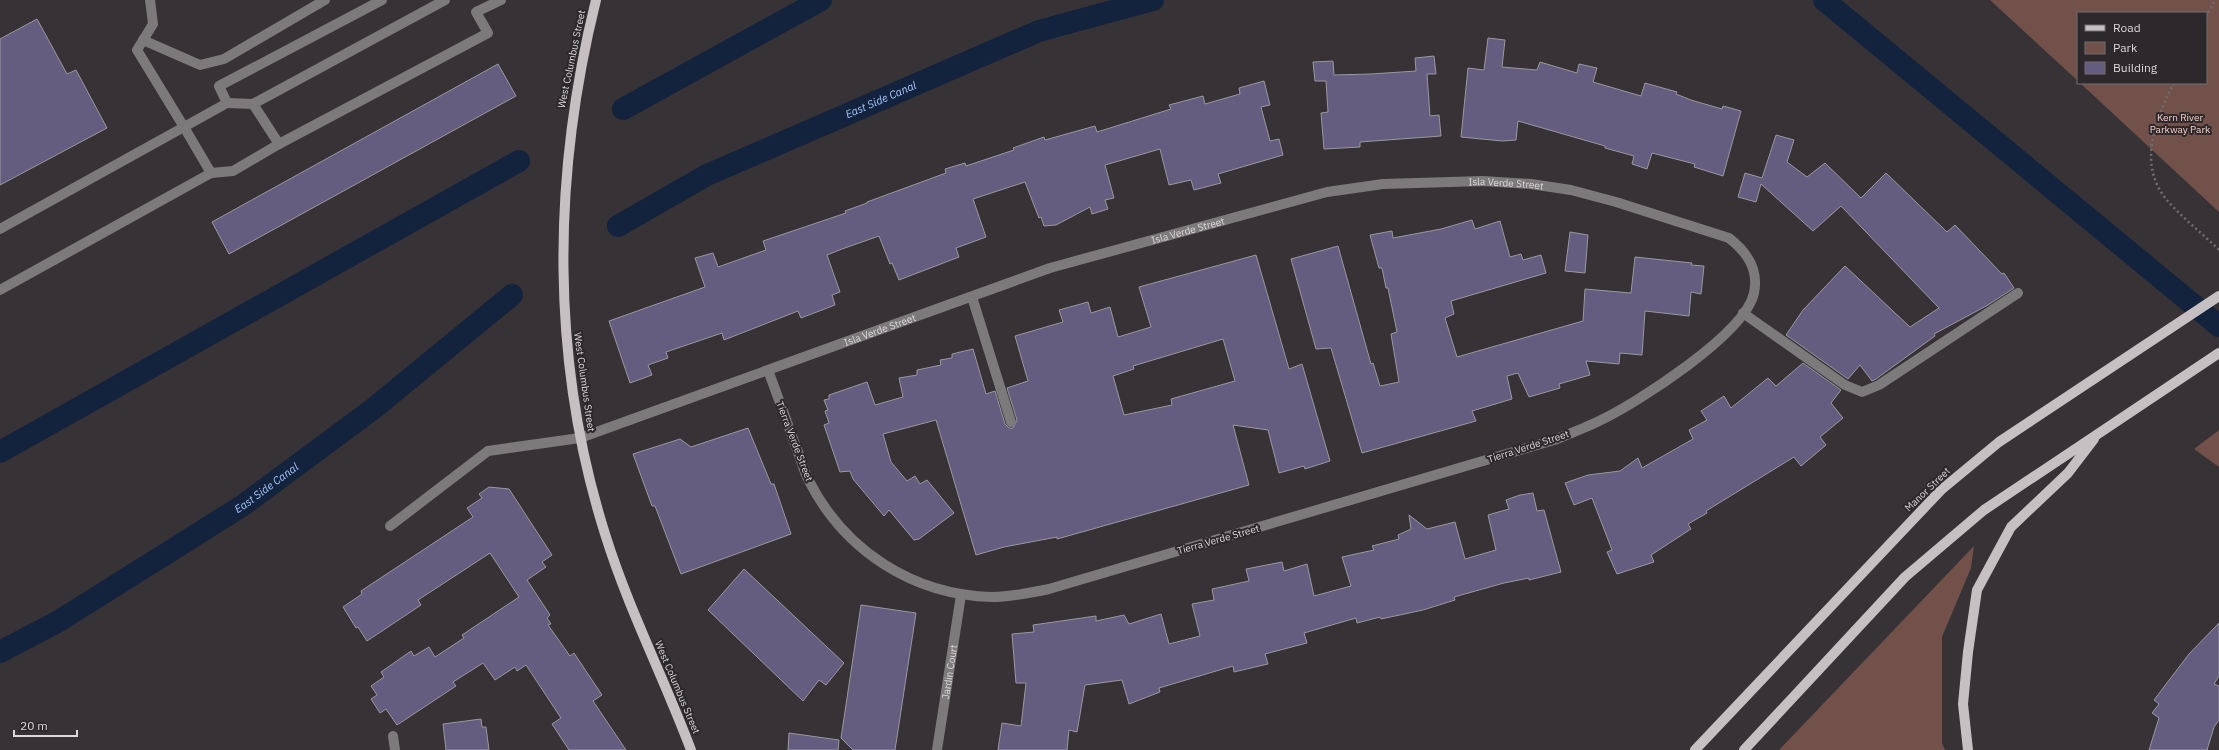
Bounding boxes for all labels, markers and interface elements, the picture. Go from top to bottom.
street label: West Columbus Street [555,8,588,109]
legend [2077,12,2207,84]
text: Road [2113,20,2141,35]
text: Park [2113,40,2138,55]
text: Building [2113,60,2158,75]
water label: East Side Canal [843,78,919,121]
park label: Kern River Parkway Park [2150,111,2211,136]
street label: Isla Verde Street [1468,175,1545,193]
street label: Isla Verde Street [1150,214,1226,247]
street label: Isla Verde Street [842,311,918,349]
street label: West Columbus Street [571,332,598,433]
street label: Tierra Verde Street [773,399,816,483]
street label: Tierra Verde Street [1486,427,1571,466]
water label: East Side Canal [232,460,301,516]
street label: Manor Street [1902,464,1953,514]
street label: Tierra Verde Street [1176,521,1261,557]
street label: West Columbus Street [652,639,703,736]
street label: Jardin Court [939,643,960,700]
scale bar [14,712,77,738]
text: 20 m [20,718,48,733]

